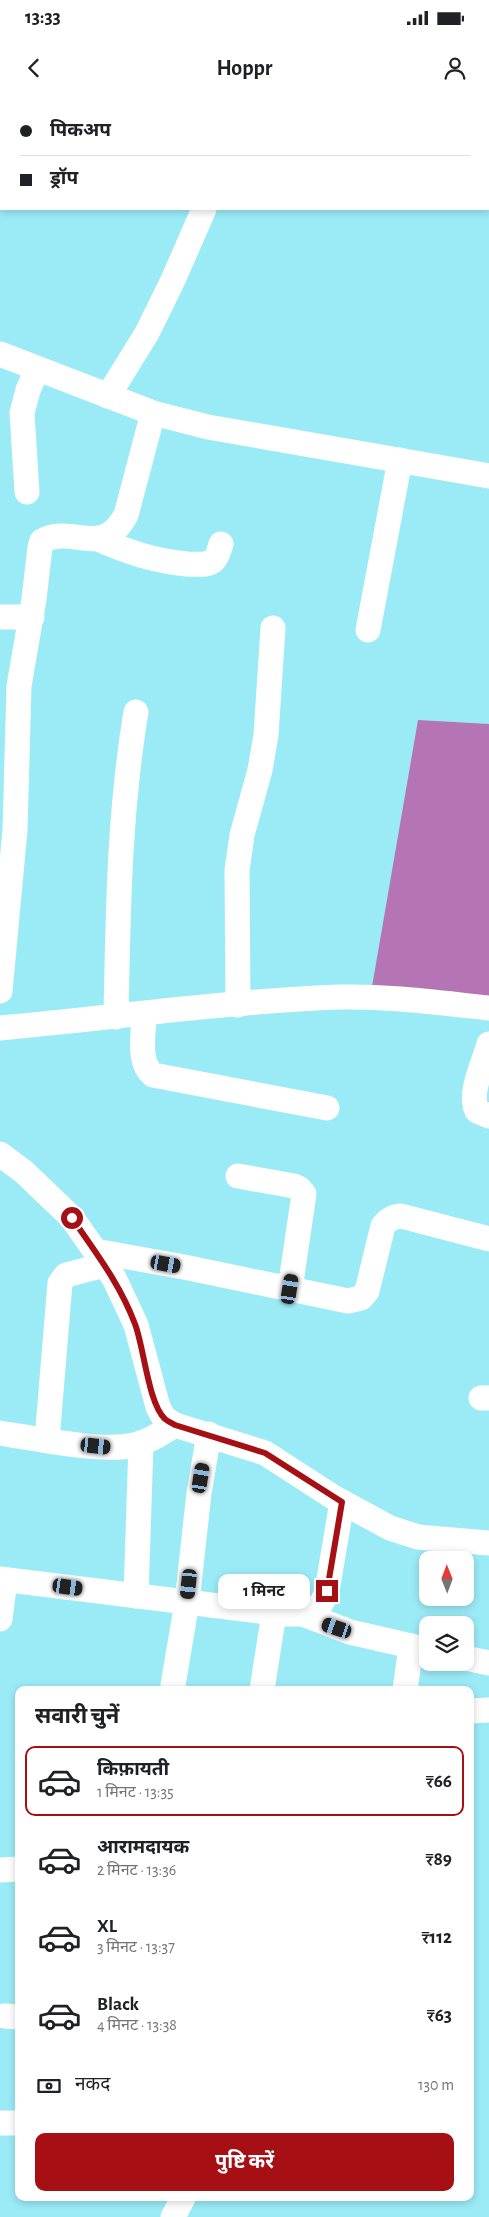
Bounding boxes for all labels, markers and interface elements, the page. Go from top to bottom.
text: 13:33 [25,8,61,27]
icon: back [20,54,48,82]
icon: person [441,54,469,82]
text: Hoppr [216,57,273,79]
text: पिकअप [50,121,111,140]
text: ड्रॉप [50,169,78,188]
route start [61,1207,83,1229]
car [149,1254,182,1274]
car [280,1273,299,1305]
car [80,1437,111,1455]
car [191,1462,210,1494]
north arrow [419,1551,474,1606]
map controls [419,1551,474,1671]
car [179,1568,198,1600]
callout: 1 मिनट [217,1574,310,1608]
car [52,1577,83,1597]
route end [316,1580,338,1602]
text: 1 मिनट [243,1583,285,1599]
car [320,1616,353,1640]
button: layers [419,1616,474,1671]
text: सवारी चुनें [35,1705,119,1727]
icon: car [37,1759,82,1804]
text: किफ़ायती [97,1760,169,1779]
text: ₹66 [426,1772,452,1791]
text: 1 मिनट · 13:35 [97,1784,174,1800]
icon: car [37,1837,82,1882]
text: आरामदायक [97,1838,189,1857]
text: ₹89 [425,1850,452,1869]
text: 2 मिनट · 13:36 [97,1862,176,1878]
icon: car [37,1915,82,1960]
text: XL [97,1917,117,1936]
text: ₹112 [421,1928,452,1947]
text: 3 मिनट · 13:37 [97,1939,175,1955]
icon: car [37,1993,82,2038]
text: Black [97,1995,139,2014]
text: ₹63 [427,2006,452,2025]
text: 4 मिनट · 13:38 [97,2017,177,2033]
icon: cash [35,2072,63,2100]
text: नकद [75,2075,110,2094]
text: 130 m [418,2077,454,2093]
button: पुष्टि करें [35,2133,454,2191]

